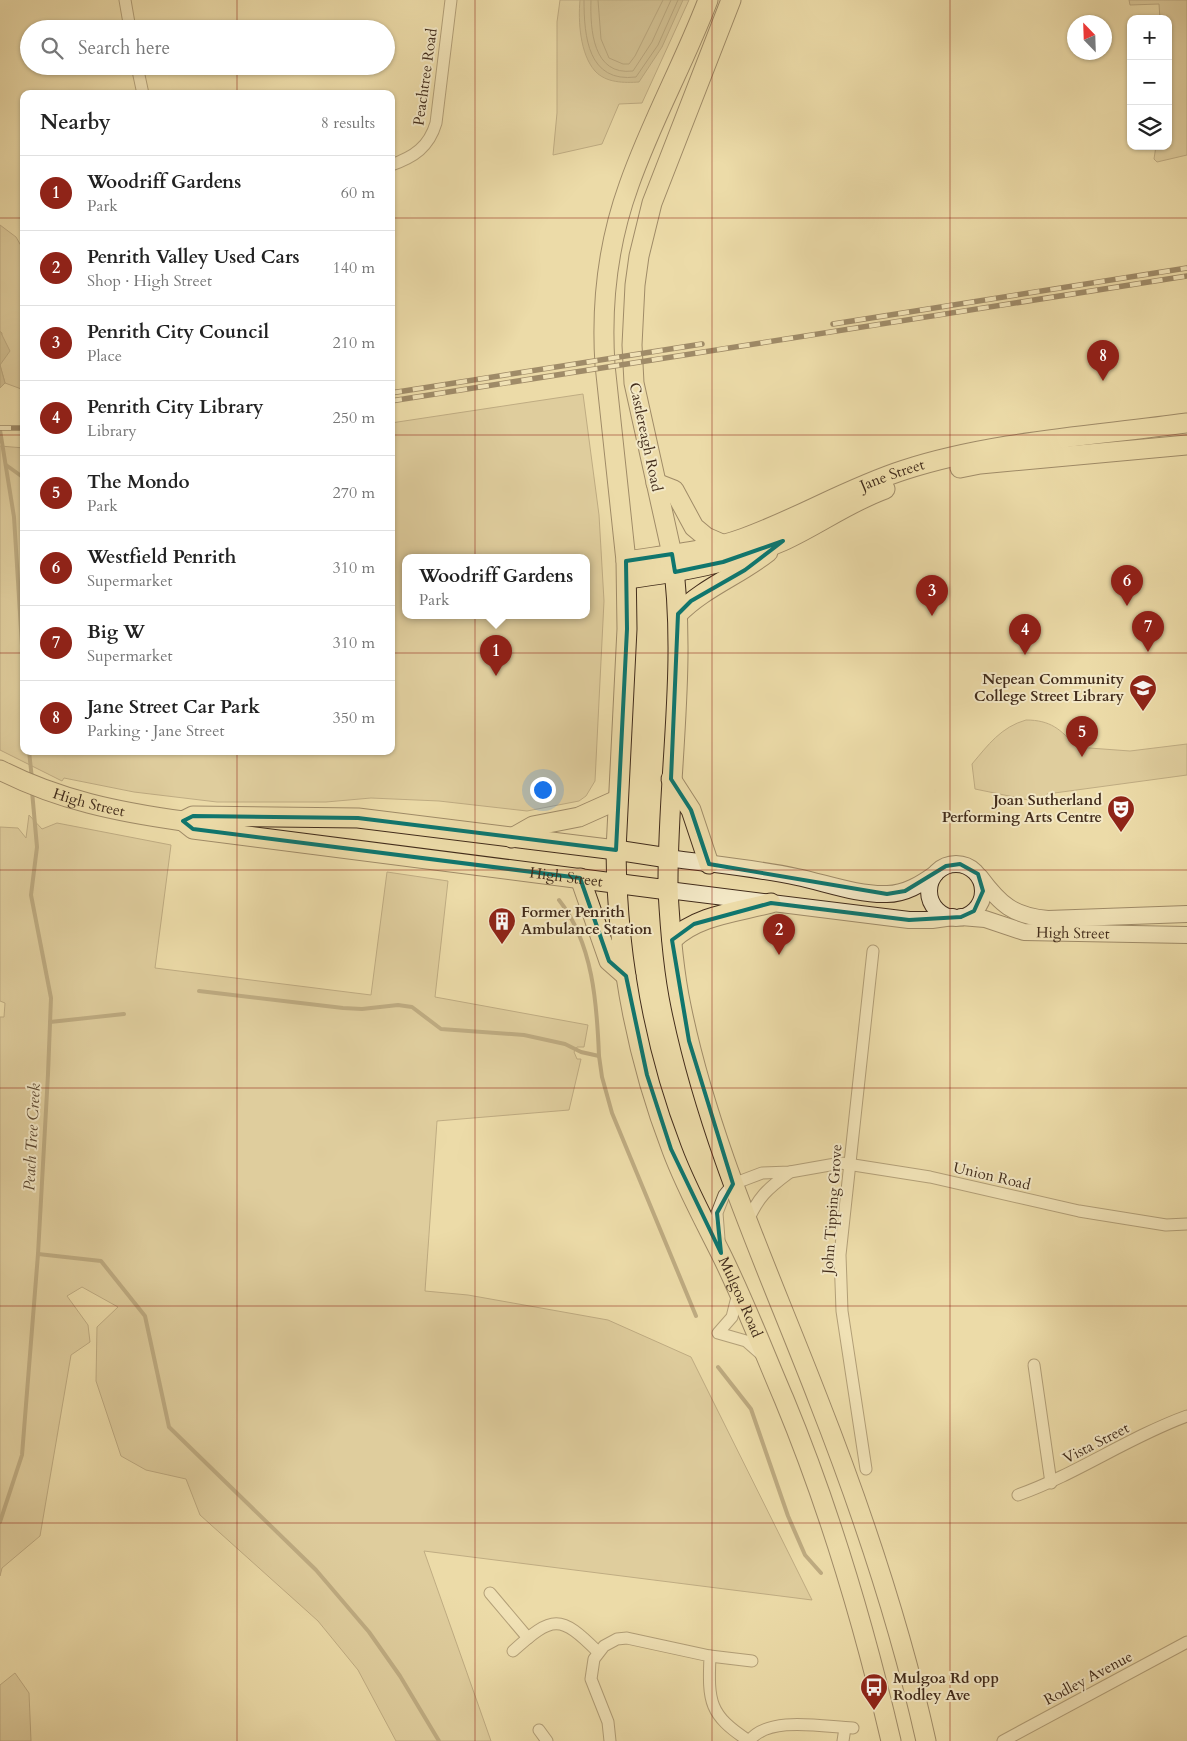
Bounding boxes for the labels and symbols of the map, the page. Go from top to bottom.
north arrow [1067,15,1112,60]
street label: Peachtree Road [408,27,442,127]
pin: 8 [1087,340,1119,381]
street label: Castlereagh Road [625,381,667,493]
street label: Jane Street [855,454,927,496]
pin: 6 [1111,565,1143,606]
pin: 3 [916,575,948,616]
pin: 7 [1132,611,1164,652]
pin: 4 [1009,614,1041,655]
pin: 1 [480,635,512,676]
place label: Nepean Community College Street Library [974,669,1124,706]
school or university icon: Nepean Community College Street Library [1128,673,1158,712]
pin: 5 [1066,716,1098,757]
your location [530,777,556,803]
street label: High Street [50,783,127,821]
place label: Joan Sutherland Performing Arts Centre [942,790,1102,827]
theatre icon: Joan Sutherland Performing Arts Centre [1106,794,1136,833]
street label: High Street [528,862,604,892]
place label: Former Penrith Ambulance Station [521,902,652,939]
building icon: Former Penrith Ambulance Station [487,906,517,945]
pin: 2 [763,914,795,955]
street label: High Street [1036,922,1110,944]
water label: Peach Tree Creek [18,1083,46,1191]
street label: John Tipping Grove [817,1143,847,1277]
street label: Union Road [951,1157,1033,1195]
street label: Mulgoa Road [714,1253,767,1340]
street label: Vista Street [1060,1418,1133,1468]
street label: Rodley Avenue [1040,1646,1136,1710]
place label: Mulgoa Rd opp Rodley Ave [893,1668,999,1705]
bus stop icon: Mulgoa Rd opp Rodley Ave [859,1672,889,1711]

